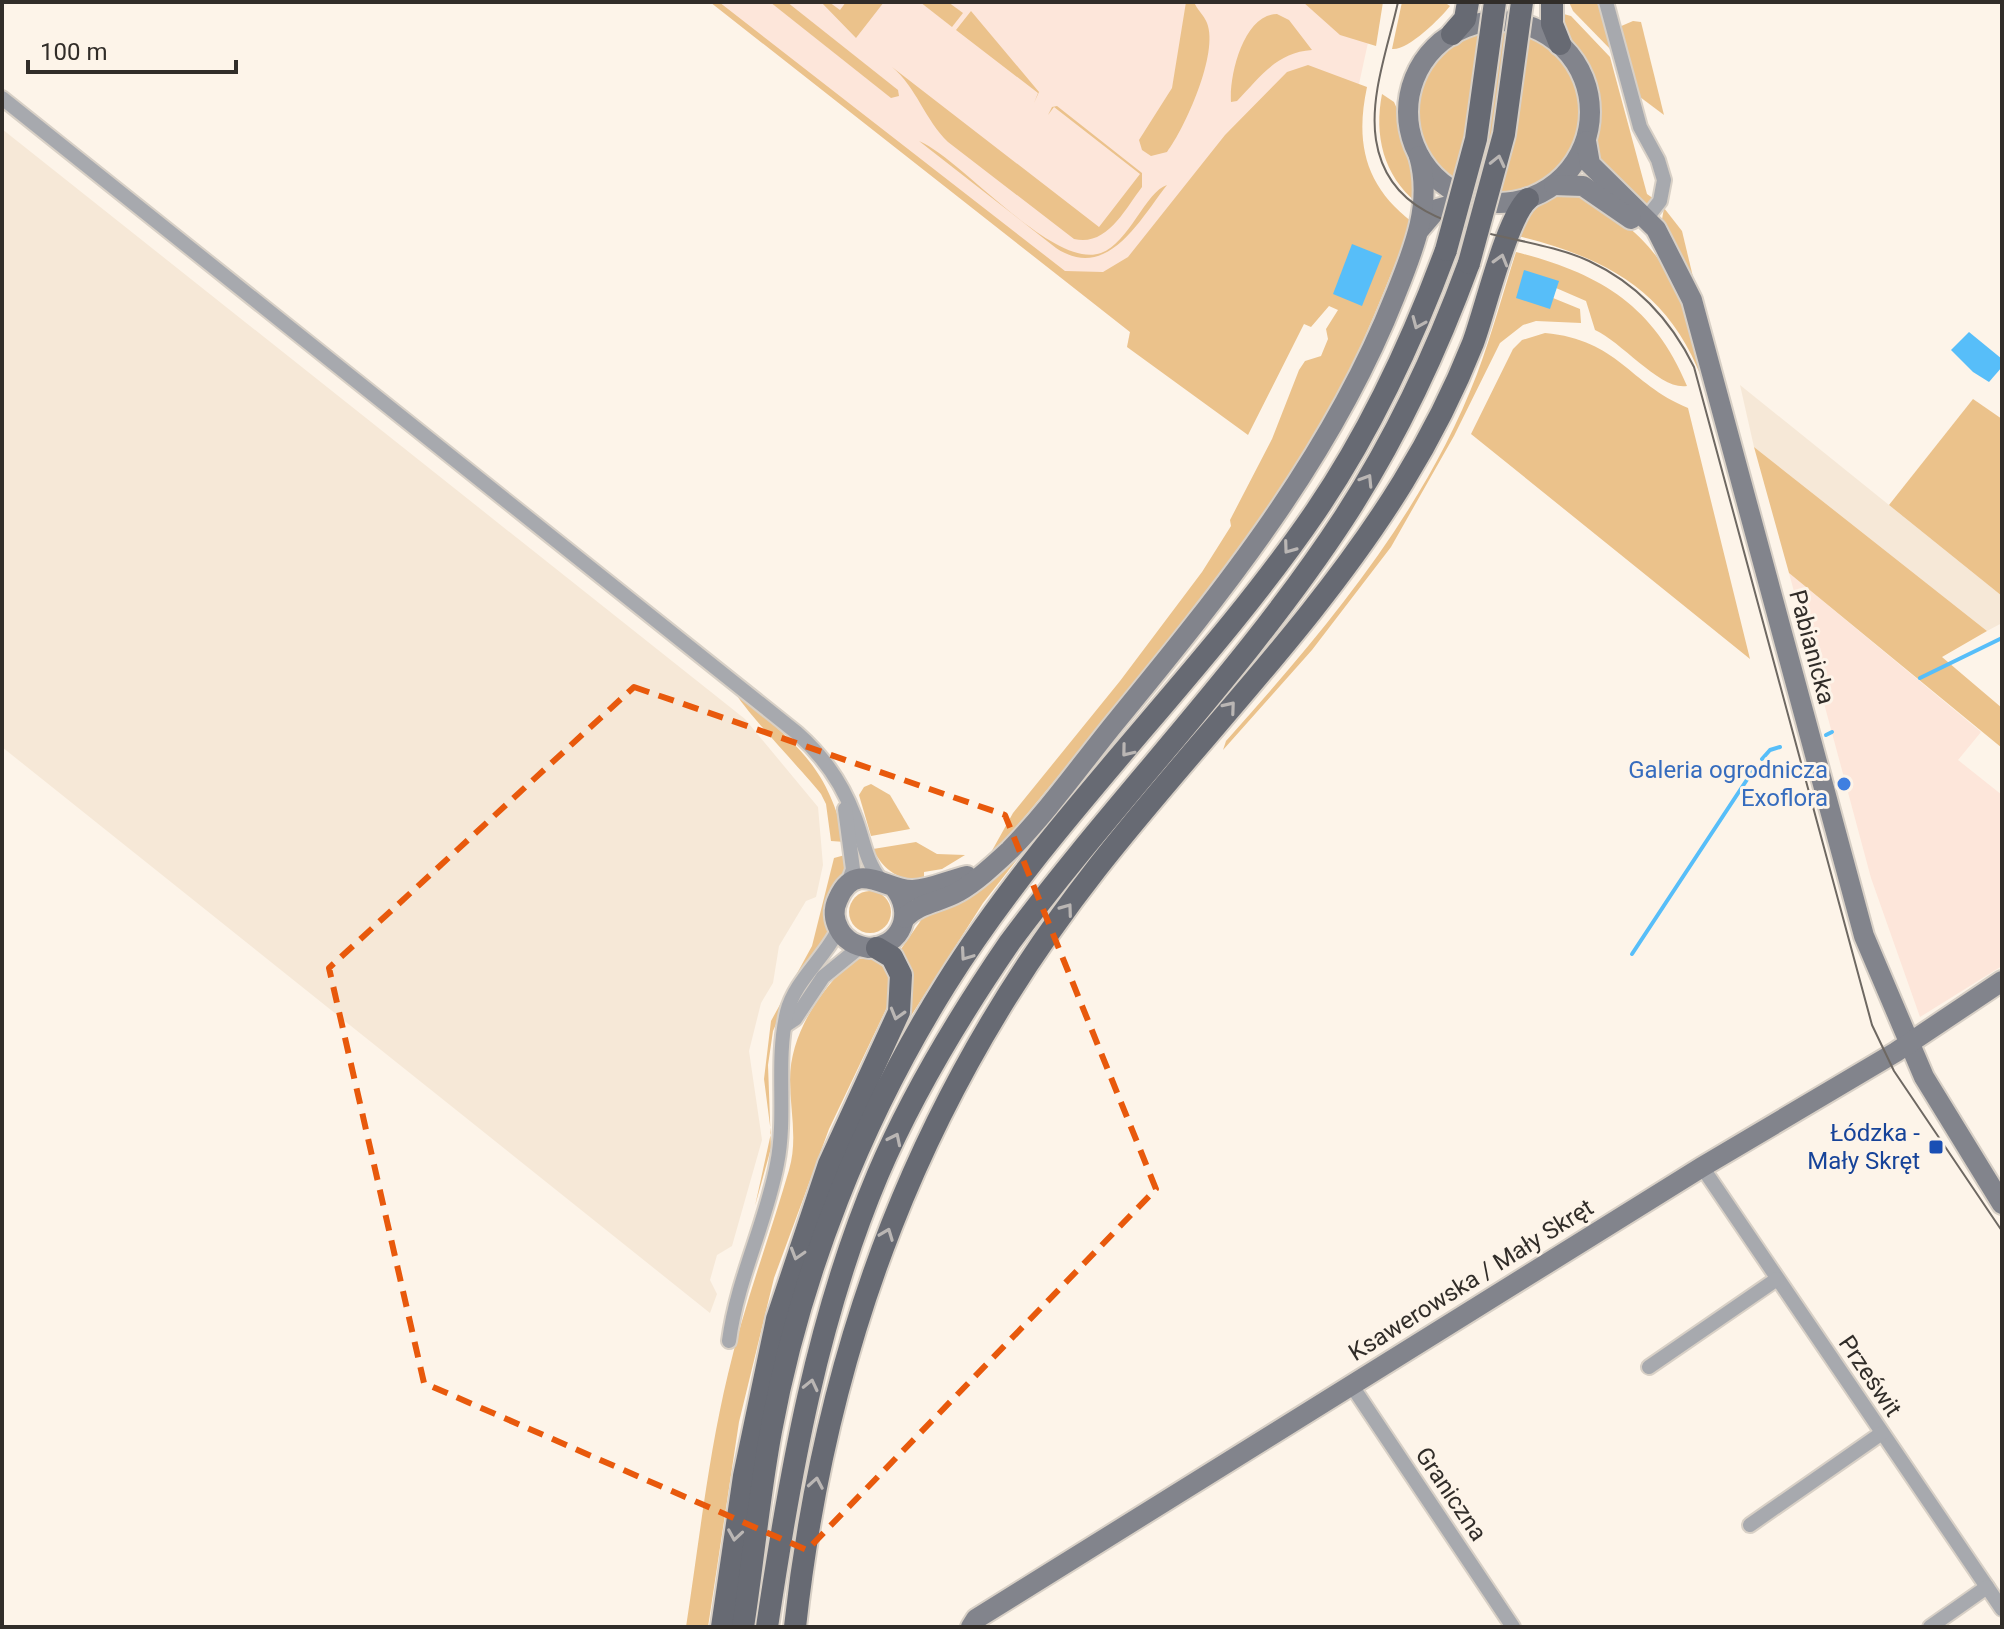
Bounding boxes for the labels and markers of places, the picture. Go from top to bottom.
place label: Galeria ogrodnicza Exoflora [1628,756,1828,812]
marker: Galeria ogrodnicza Exoflora [1835,775,1853,793]
place label: Łódzka - Mały Skręt [1807,1119,1920,1175]
marker: Łódzka - Mały Skręt [1927,1138,1945,1156]

